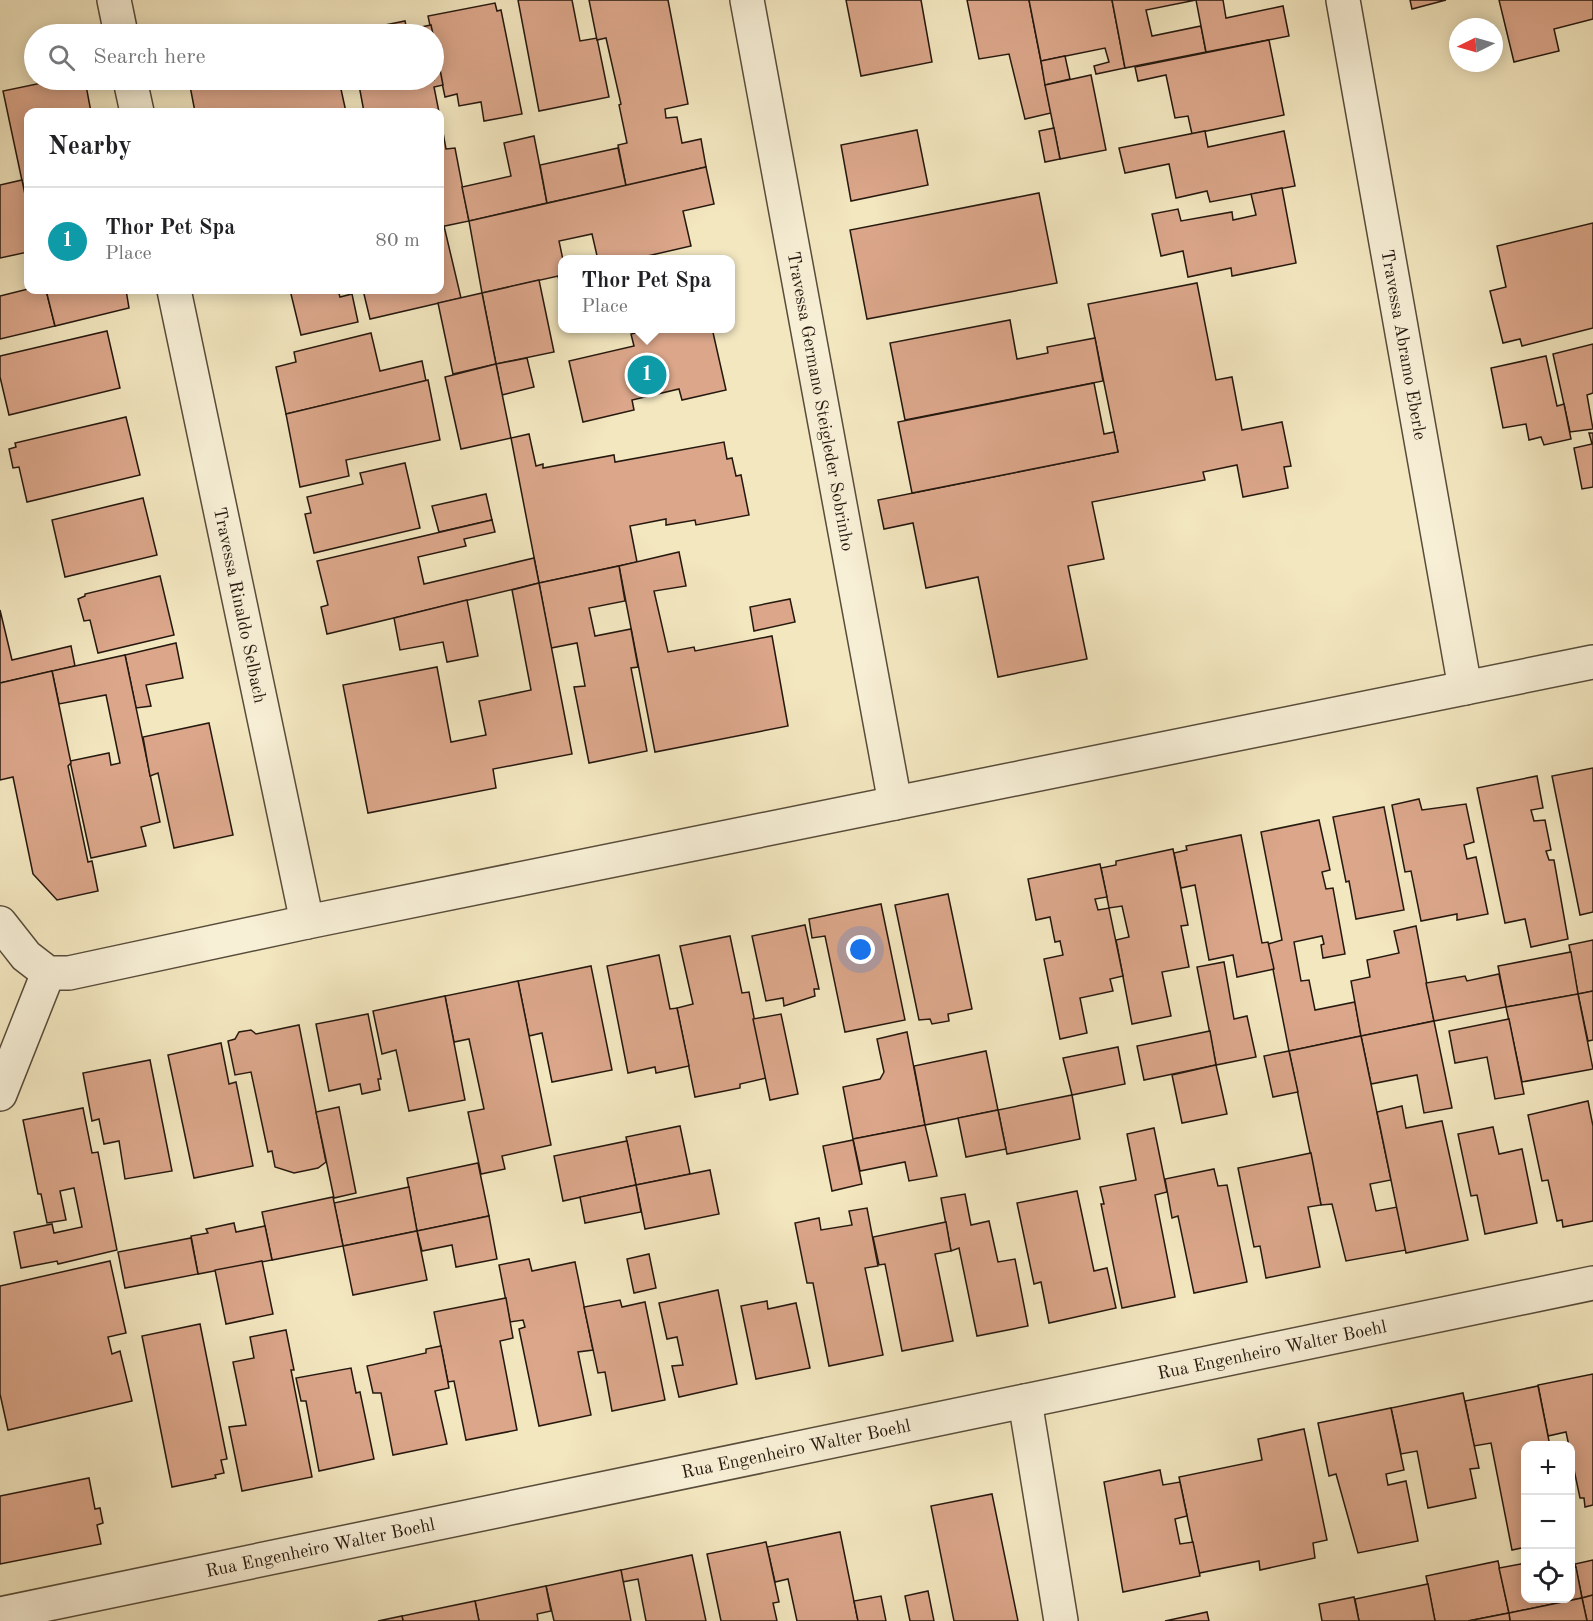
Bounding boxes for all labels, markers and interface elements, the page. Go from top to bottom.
north arrow [1449,18,1503,72]
search box [24,24,444,90]
icon: search [45,41,78,74]
text: Search here [93,46,206,68]
text: Nearby [48,134,132,160]
text: Thor Pet Spa [105,217,236,239]
text: 1 [62,231,73,251]
text: 80 m [375,231,420,251]
text: Place [105,244,152,264]
street label: Travessa Abramo Eberle [1377,248,1429,441]
street label: Travessa Germano Steigleder Sobrinho [784,250,856,553]
popup [558,255,735,333]
text: Thor Pet Spa [581,270,712,292]
text: Place [581,297,628,317]
pin: 1 [628,352,666,398]
street label: Travessa Rinaldo Selbach [210,506,269,705]
your location [846,935,875,964]
street label: Rua Engenheiro Walter Boehl [1156,1318,1388,1383]
street label: Rua Engenheiro Walter Boehl [680,1417,913,1482]
map controls [1521,1441,1575,1603]
button: + [1521,1441,1575,1495]
button: − [1521,1495,1575,1549]
street label: Rua Engenheiro Walter Boehl [204,1516,437,1581]
button: locate [1521,1549,1575,1603]

